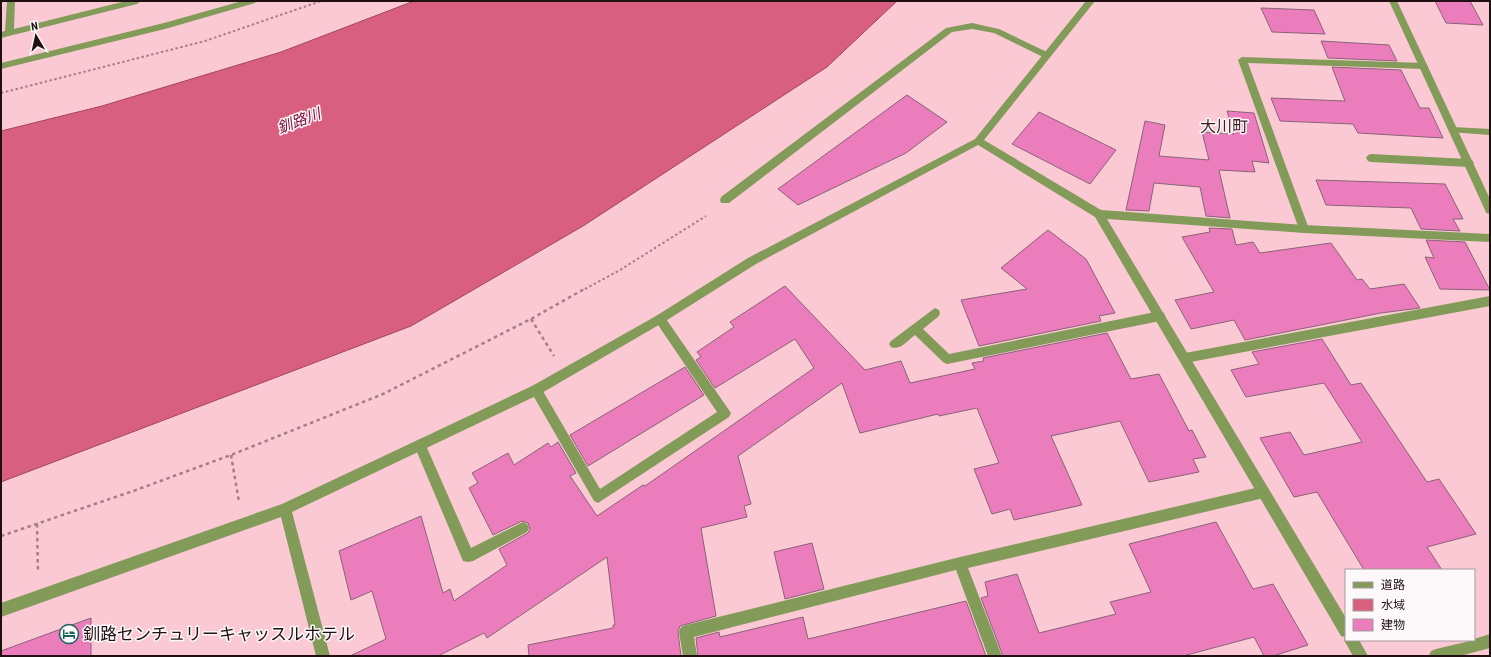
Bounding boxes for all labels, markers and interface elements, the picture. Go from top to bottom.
north arrow [16,16,56,56]
text: N [30,20,39,34]
water label: 釧路川 [275,104,325,137]
district label: 大川町 [1200,117,1248,136]
legend [1345,569,1475,641]
text: 道路 [1381,578,1405,592]
text: 水域 [1381,598,1405,612]
text: 建物 [1381,618,1405,632]
hotel icon: 釧路センチュリーキャッスルホテル [58,623,80,645]
place label: 釧路センチュリーキャッスルホテル [83,624,355,644]

